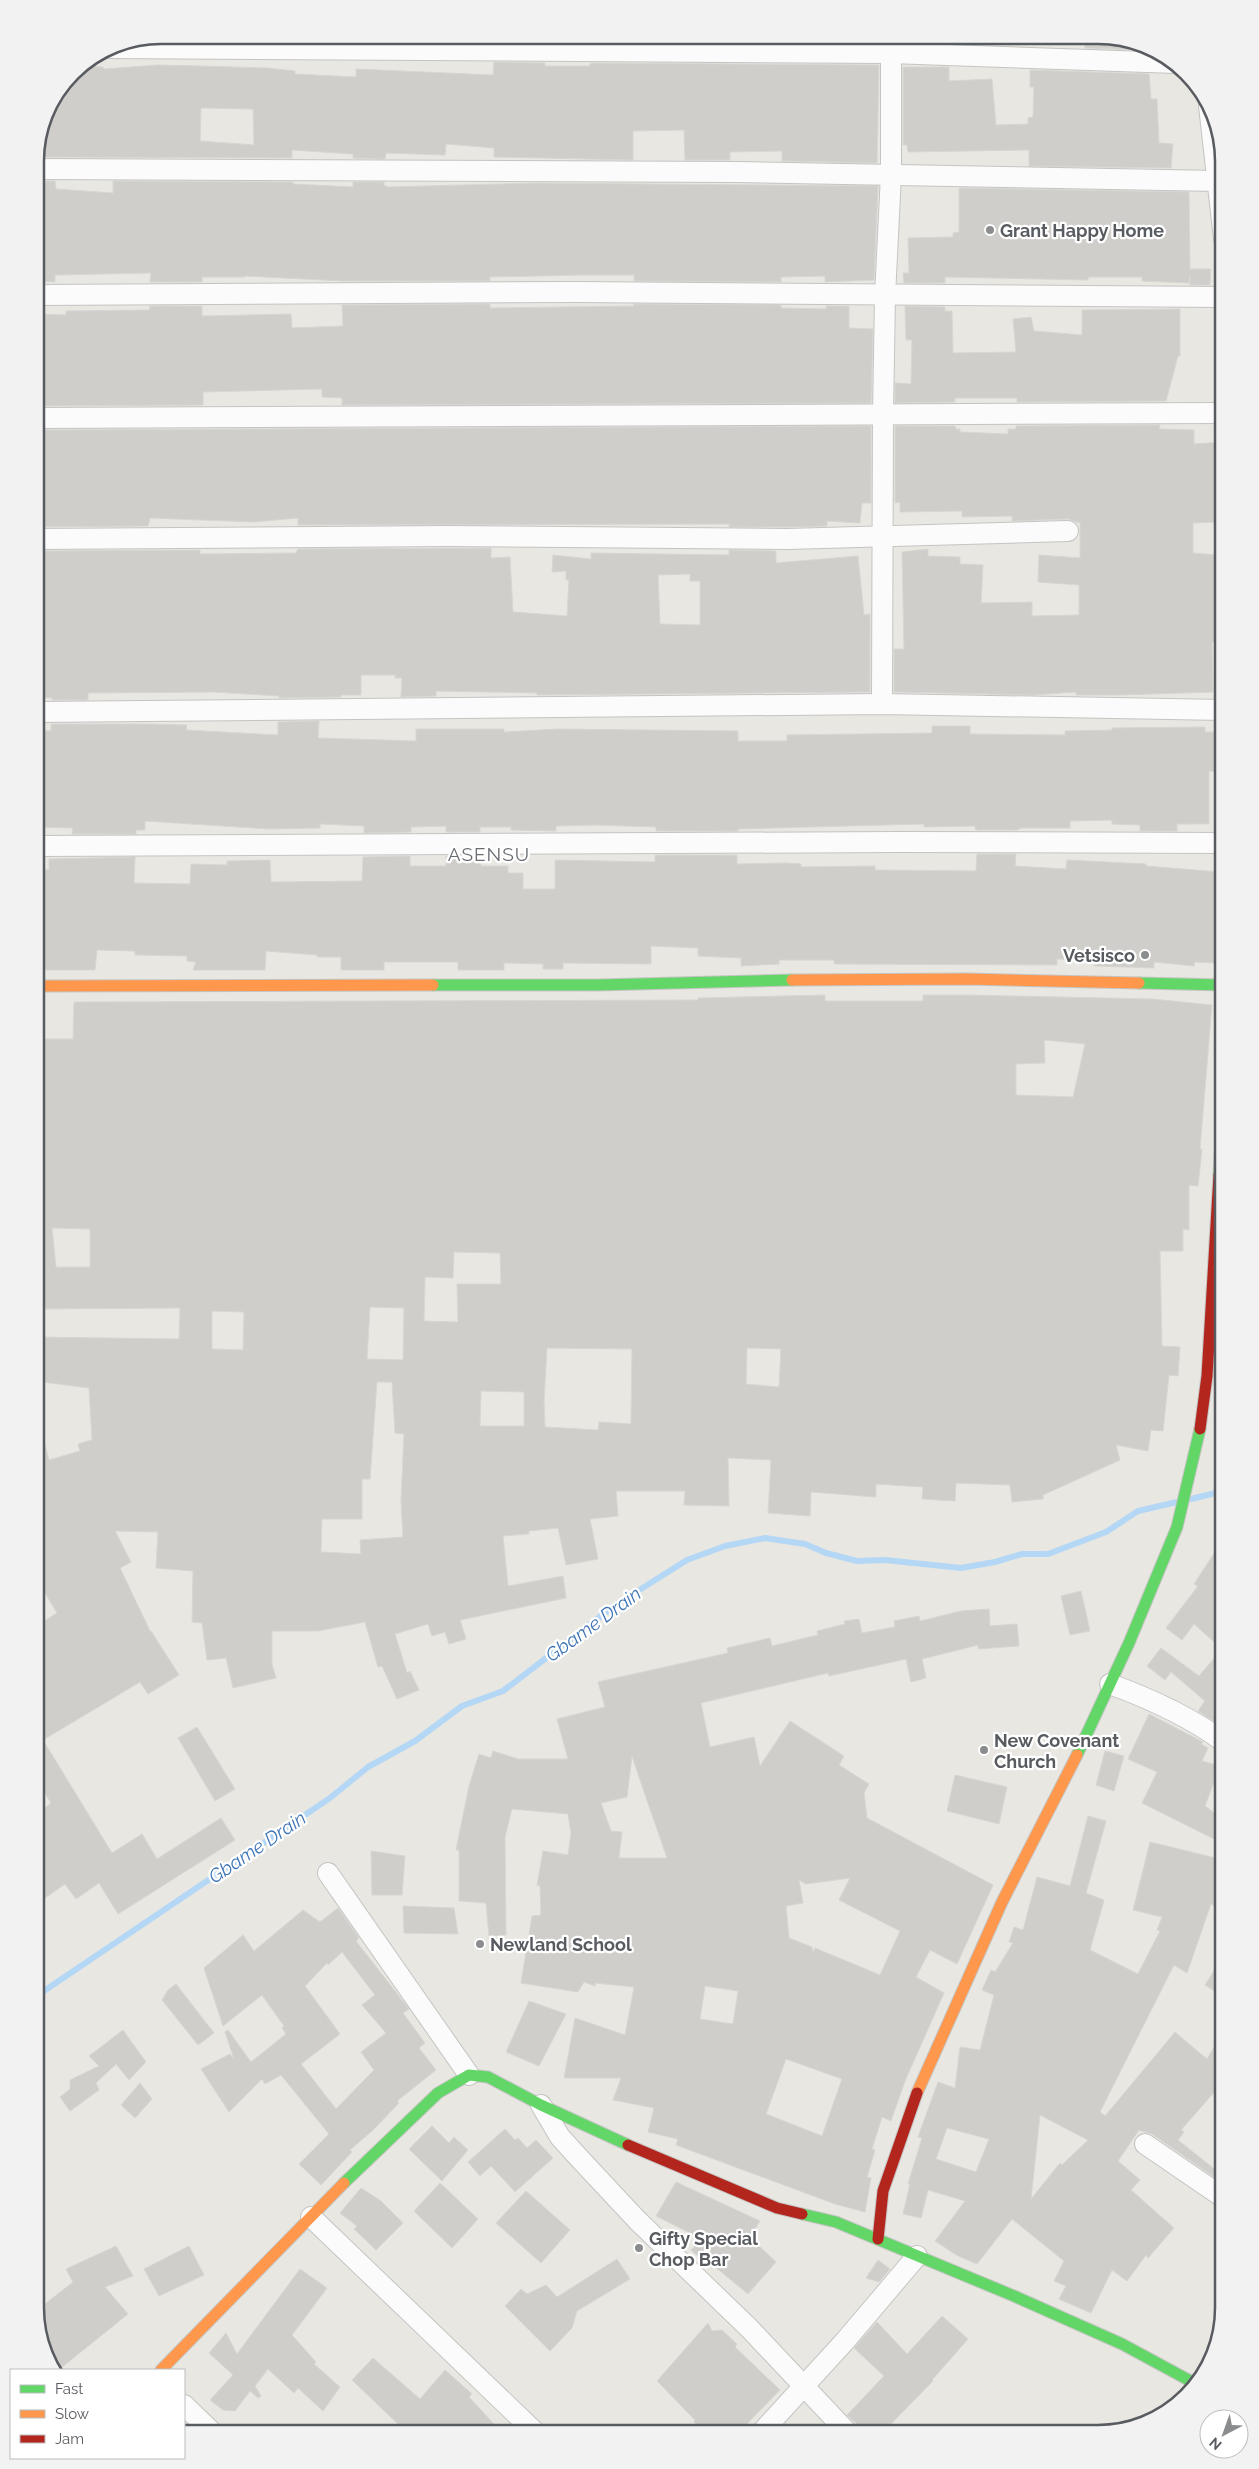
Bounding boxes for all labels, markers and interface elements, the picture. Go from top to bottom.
place label: Grant Happy Home [1000,220,1164,241]
marker: Grant Happy Home [984,224,996,236]
district label: ASENSU [448,843,530,865]
place label: Vetsisco [1063,945,1135,966]
marker: Vetsisco [1139,949,1151,961]
water label: Gbame Drain [541,1582,645,1666]
place label: New Covenant Church [994,1730,1119,1772]
marker: New Covenant Church [978,1744,990,1756]
water label: Gbame Drain [204,1806,310,1888]
place label: Newland School [490,1934,632,1955]
marker: Newland School [474,1938,486,1950]
place label: Gifty Special Chop Bar [649,2228,758,2270]
marker: Gifty Special Chop Bar [633,2242,645,2254]
legend [10,2369,185,2459]
text: Fast [55,2380,83,2398]
text: Slow [55,2405,89,2423]
north arrow [1199,2409,1249,2459]
text: Jam [55,2430,84,2448]
text: N [1206,2434,1225,2453]

